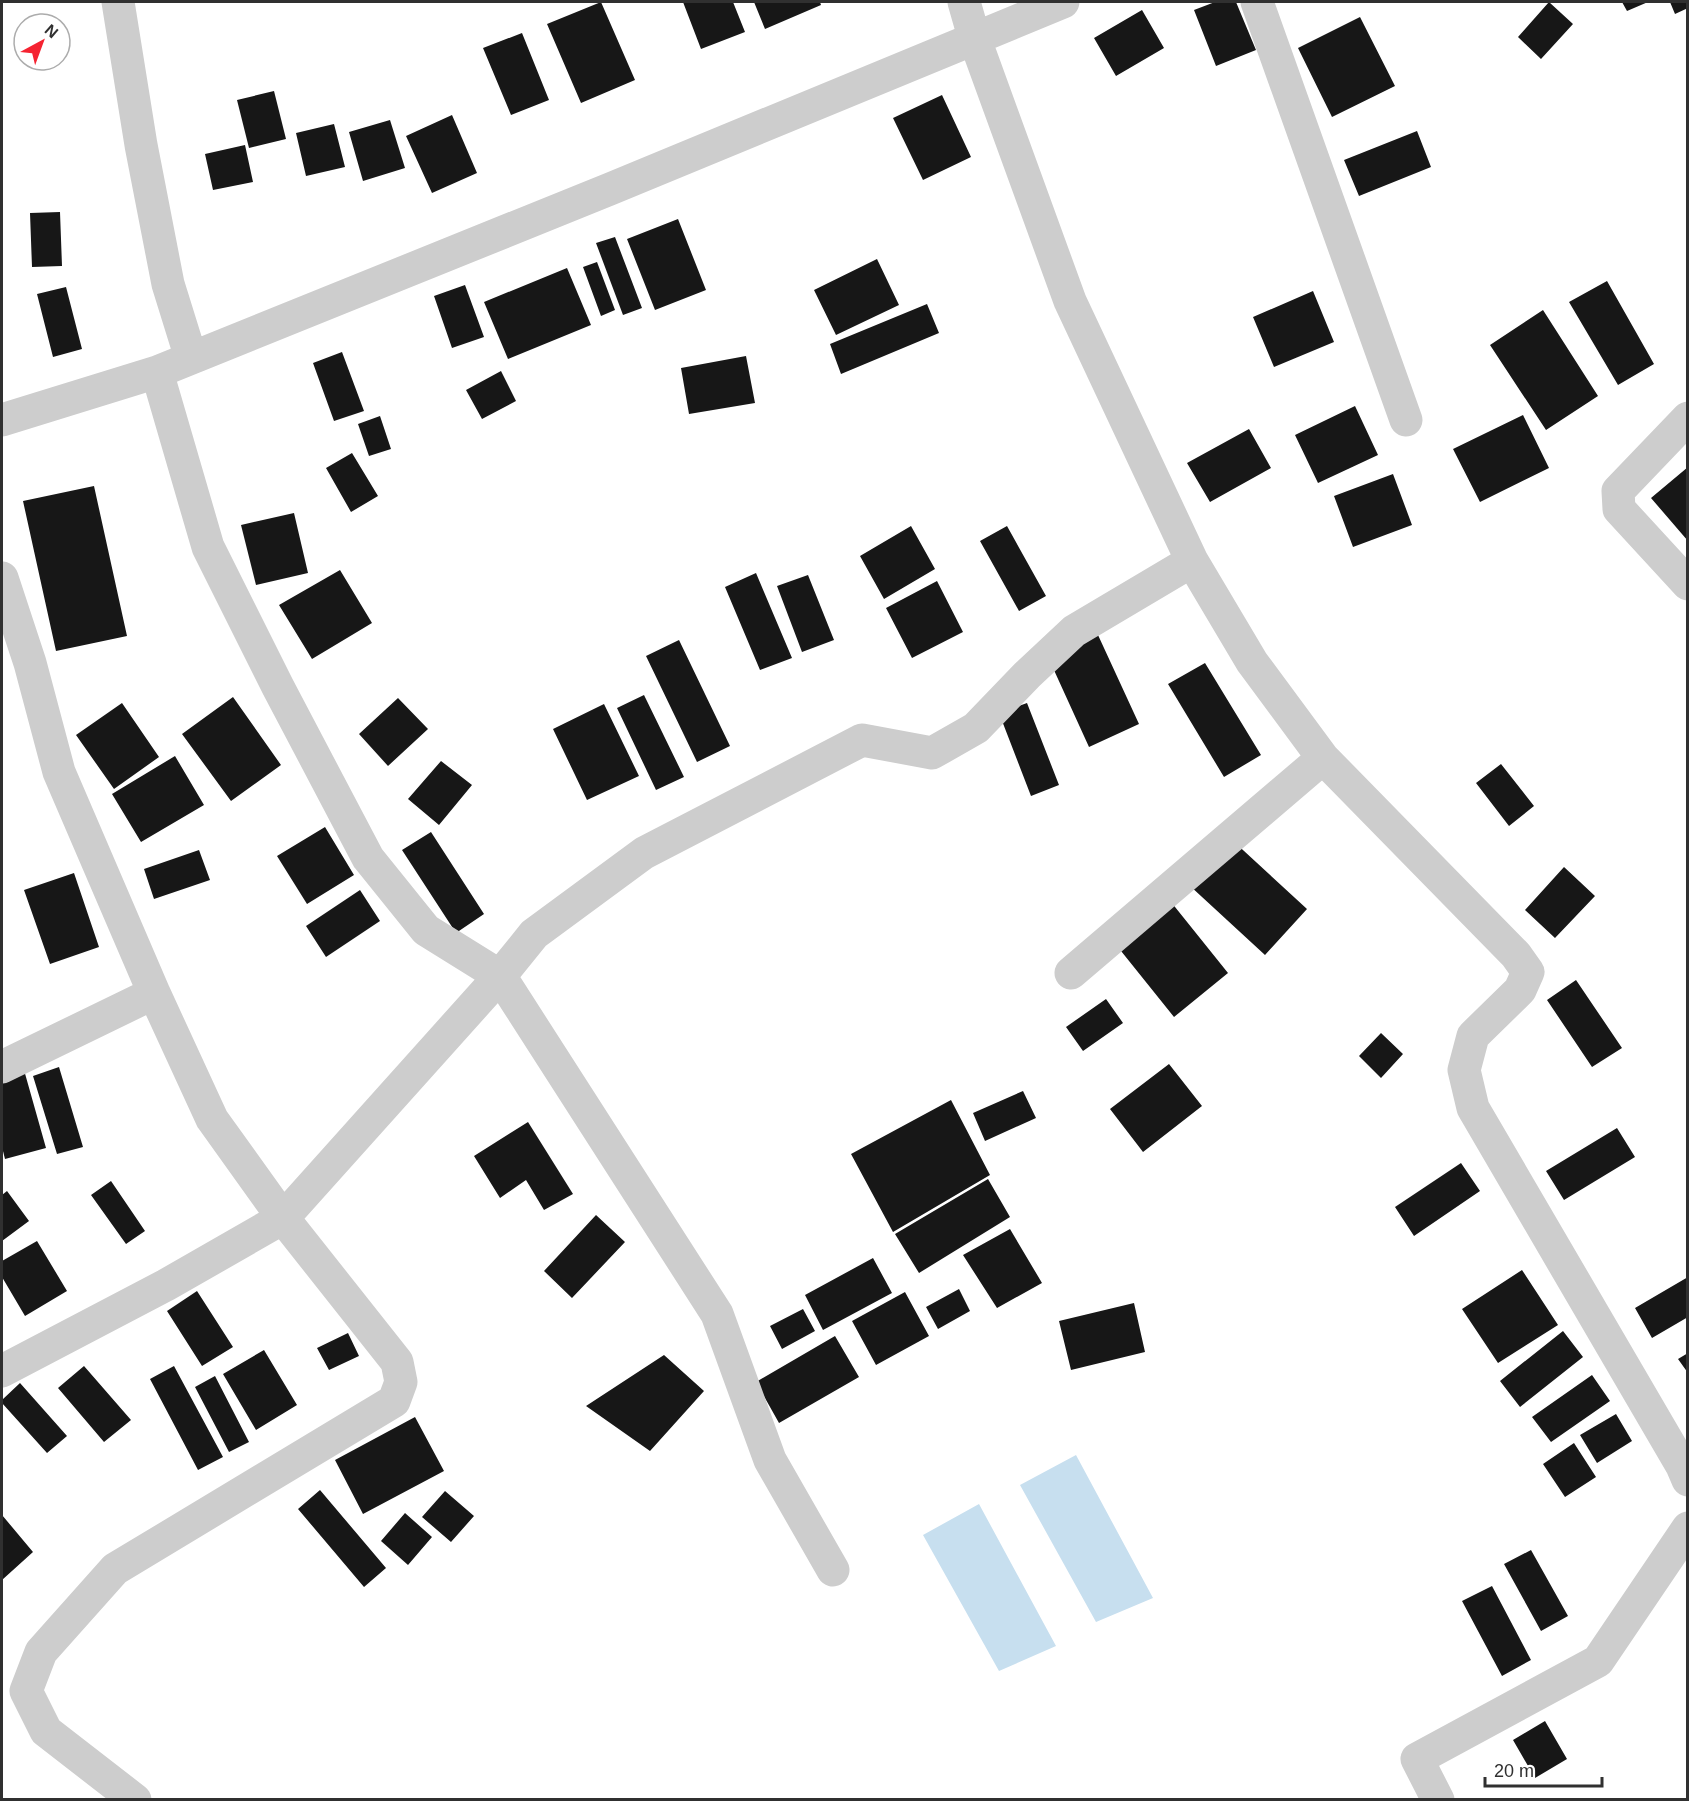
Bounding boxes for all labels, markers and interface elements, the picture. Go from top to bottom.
north arrow [12,12,72,72]
text: N [42,21,61,41]
scale bar [1485,1750,1602,1788]
text: 20 m [1494,1761,1534,1781]

